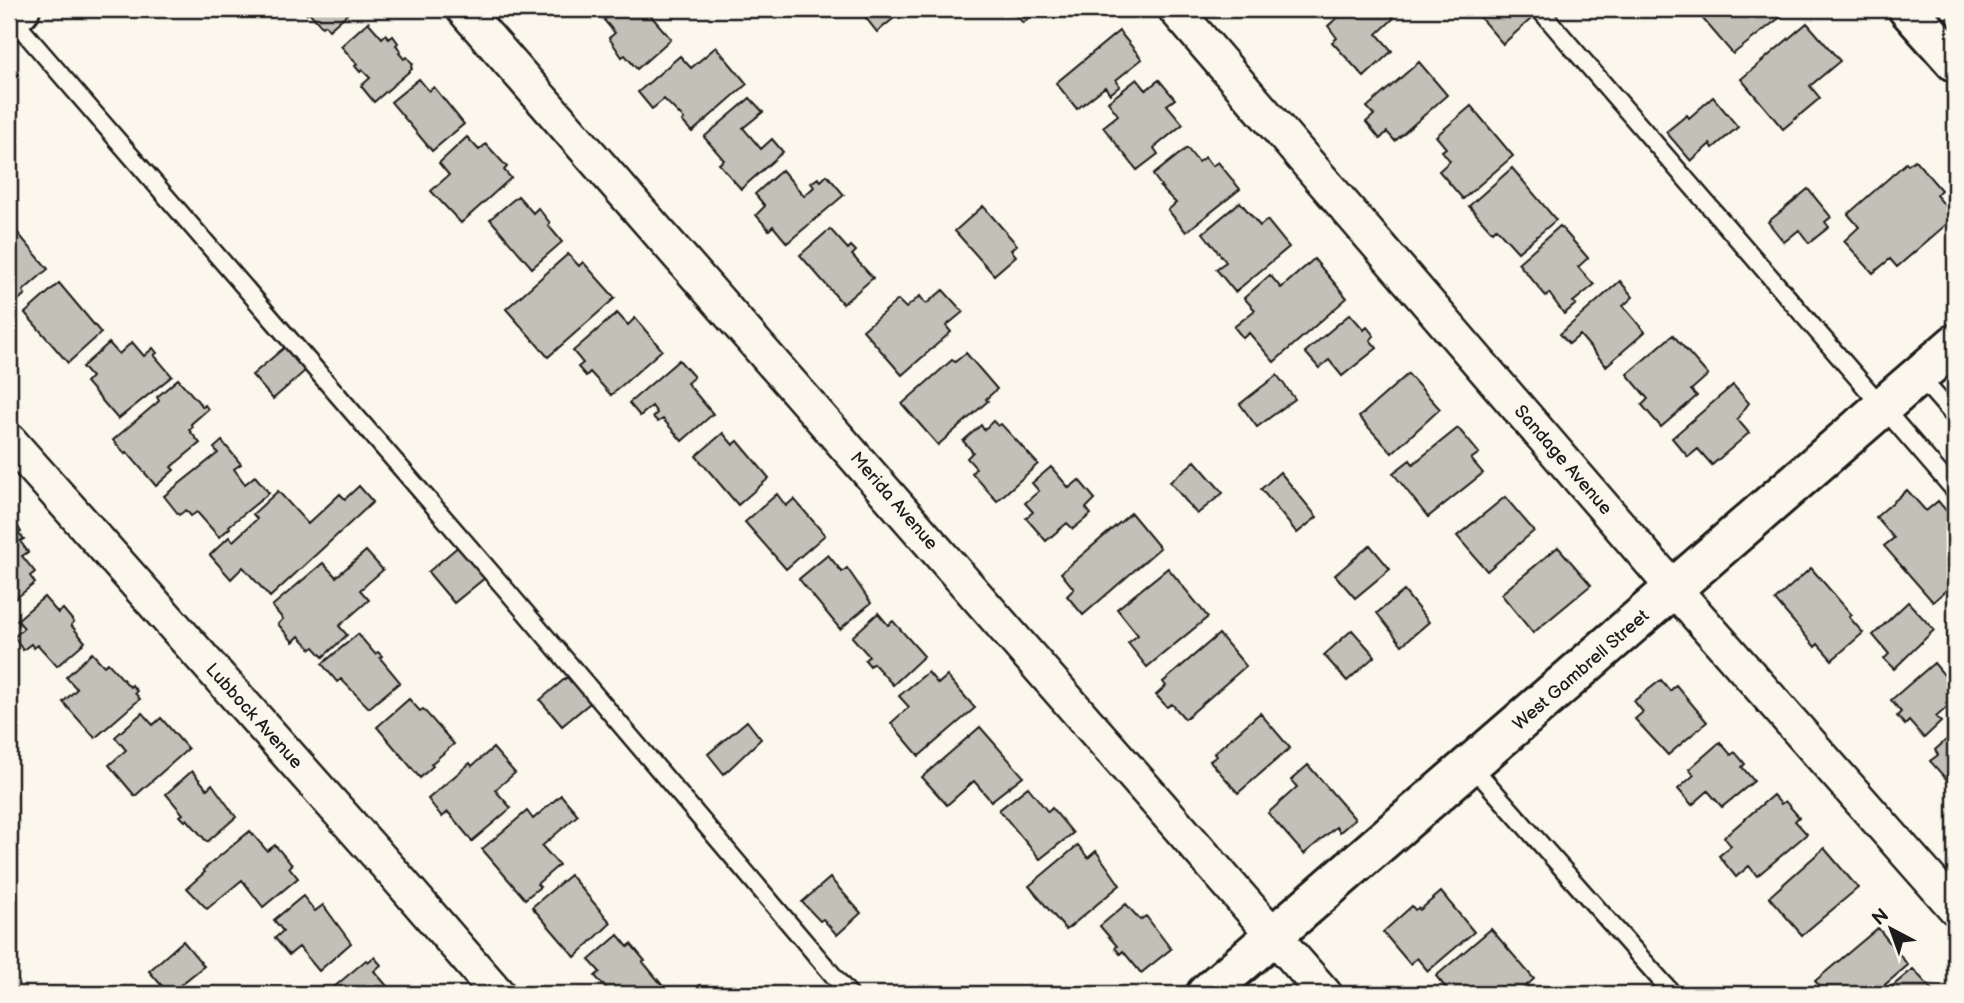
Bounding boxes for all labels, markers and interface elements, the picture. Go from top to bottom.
street label: Sandage Avenue [1510,401,1616,519]
street label: Merida Avenue [846,448,942,554]
street label: West Gambrell Street [1509,605,1654,735]
street label: Lubbock Avenue [201,659,307,773]
north arrow [1856,894,1926,964]
text: N [1868,904,1894,931]

